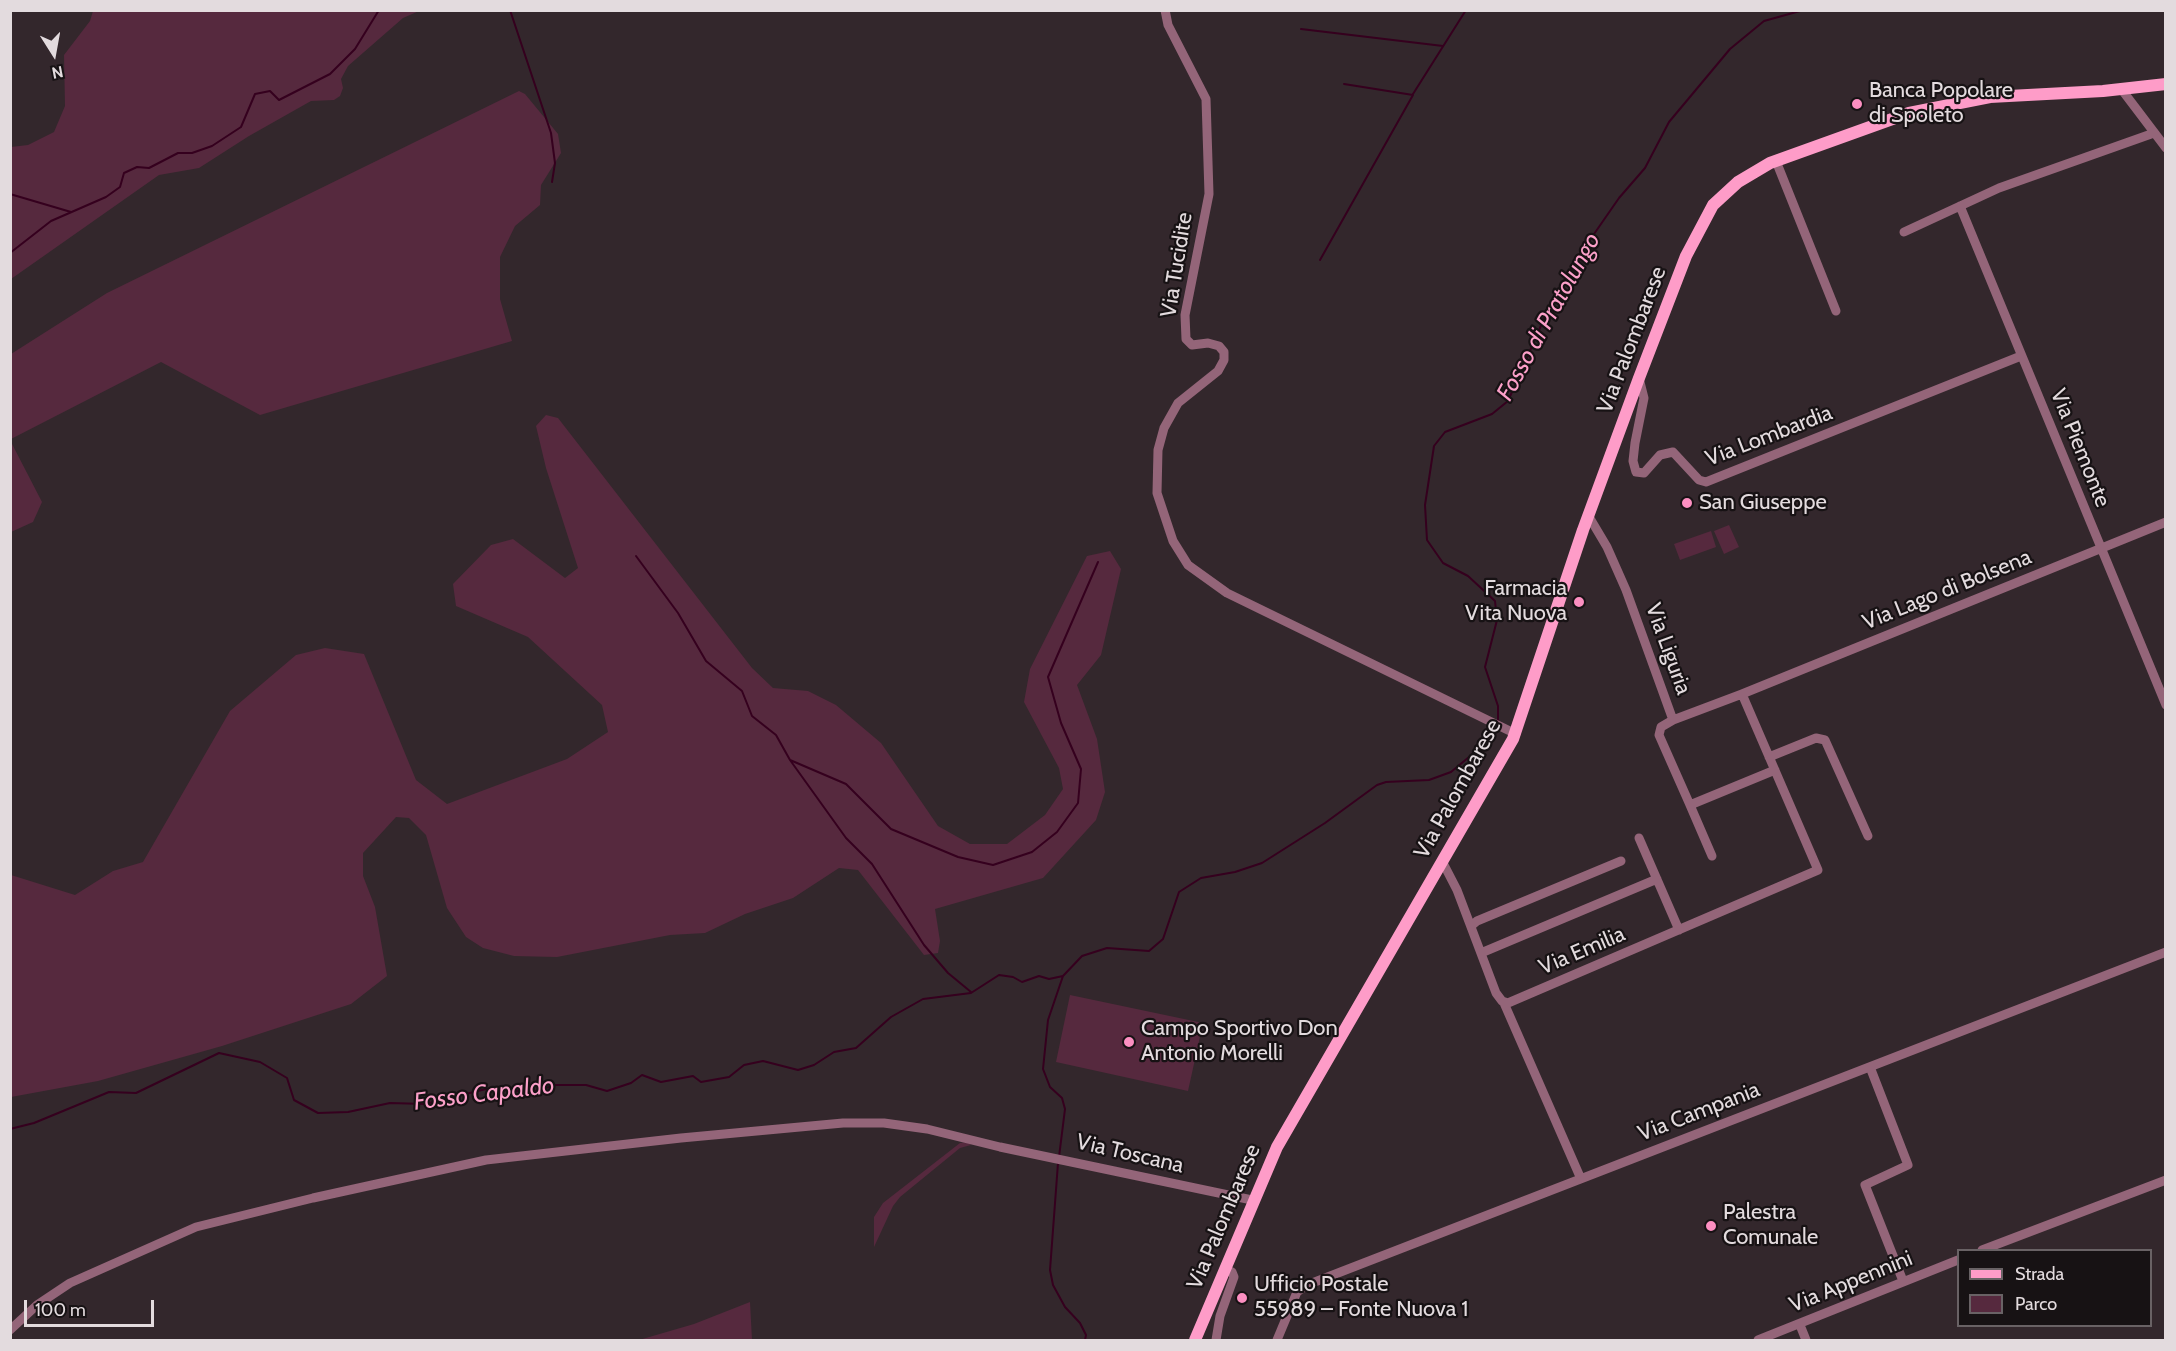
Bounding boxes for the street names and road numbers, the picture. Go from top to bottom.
street label: Via Tucidite [1156,211,1198,319]
street label: Via Palombarese [1592,263,1672,417]
street label: Via Piemonte [2044,385,2116,511]
street label: Via Lombardia [1702,400,1836,472]
street label: Via Lago di Bolsena [1859,544,2035,636]
street label: Via Liguria [1639,600,1697,698]
street label: Via Palombarese [1409,715,1507,863]
street label: Via Emilia [1535,921,1629,981]
street label: Via Campania [1634,1077,1764,1147]
street label: Via Toscana [1074,1129,1186,1179]
street label: Via Palombarese [1182,1141,1266,1293]
street label: Via Appennini [1786,1245,1916,1319]

